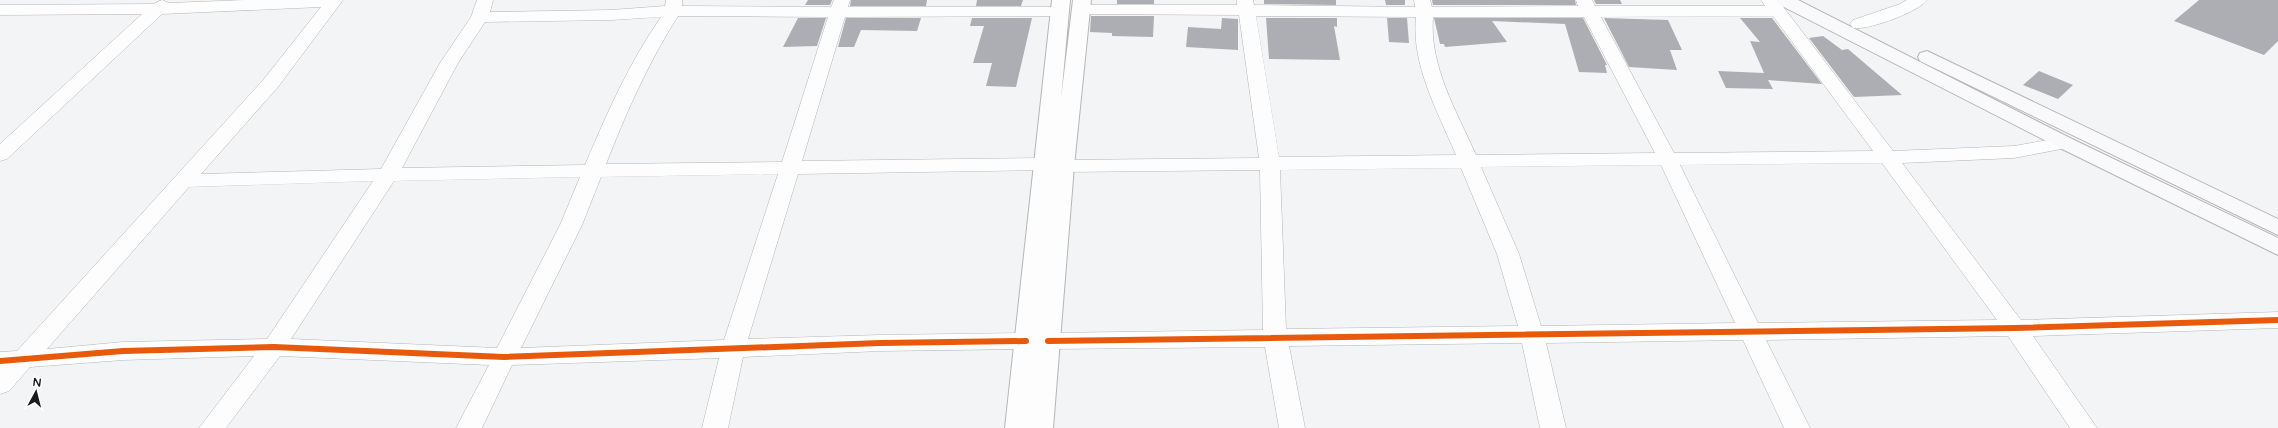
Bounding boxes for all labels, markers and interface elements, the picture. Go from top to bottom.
north arrow [16,372,56,412]
text: N [32,376,42,390]

